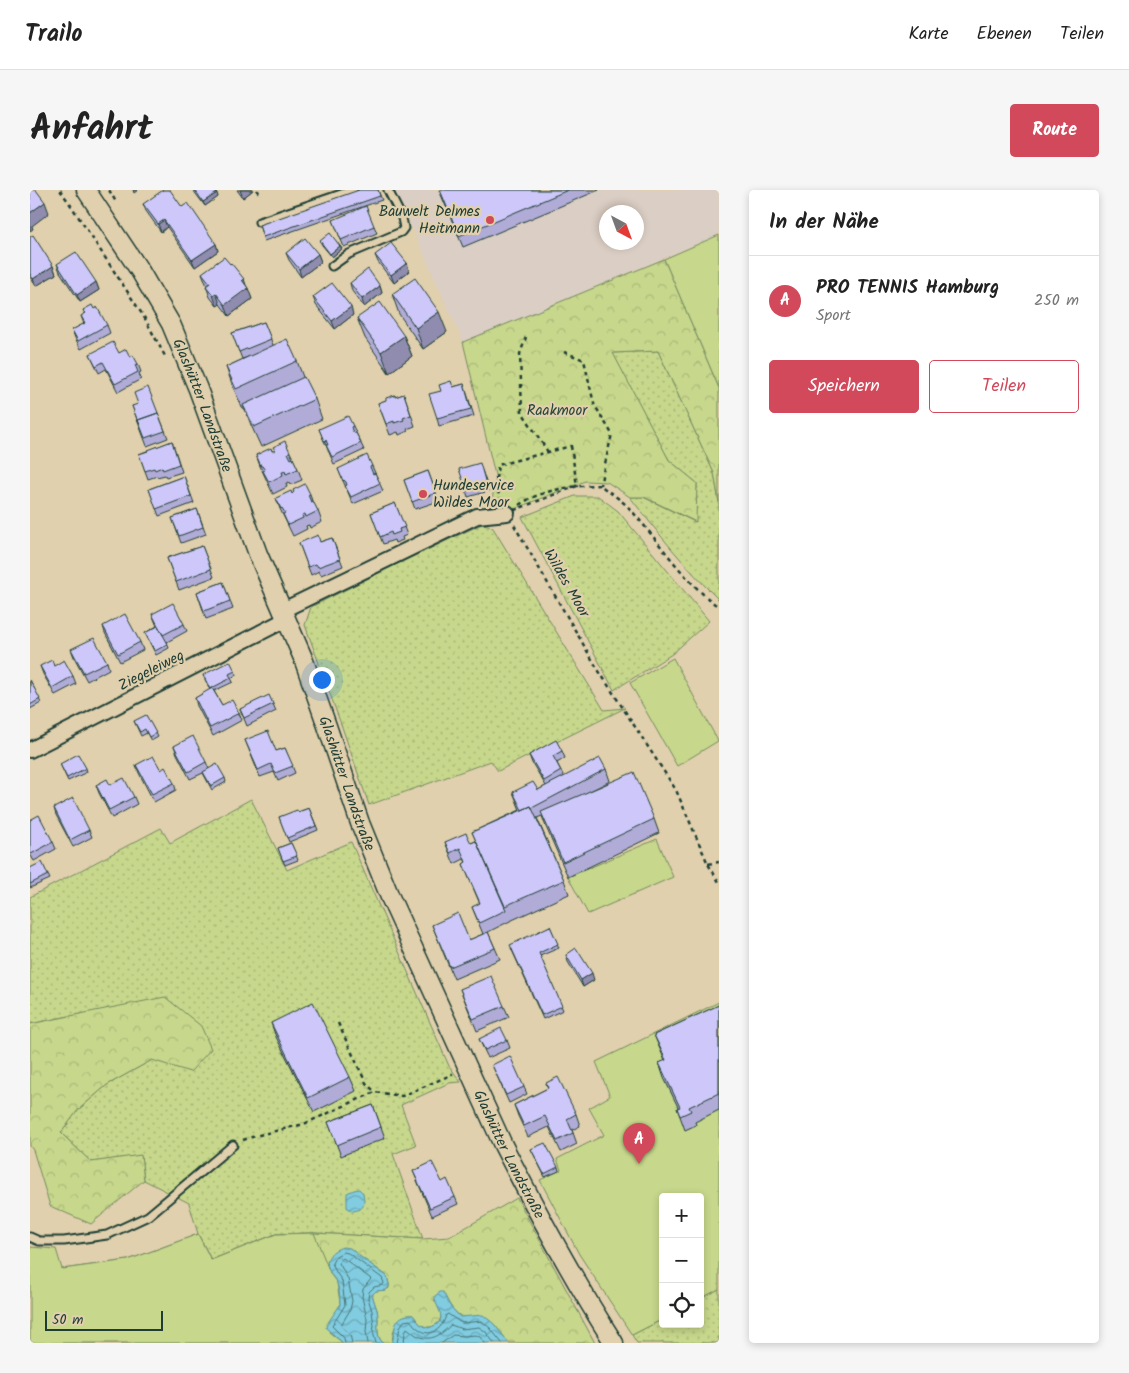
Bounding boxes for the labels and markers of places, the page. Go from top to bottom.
place label: Bauwelt Delmes Heitmann [379,200,481,241]
marker: Bauwelt Delmes Heitmann [484,214,496,226]
place label: Hundeservice Wildes Moor [433,474,514,515]
marker: Hundeservice Wildes Moor [417,488,429,500]
pin: A [623,1123,655,1164]

